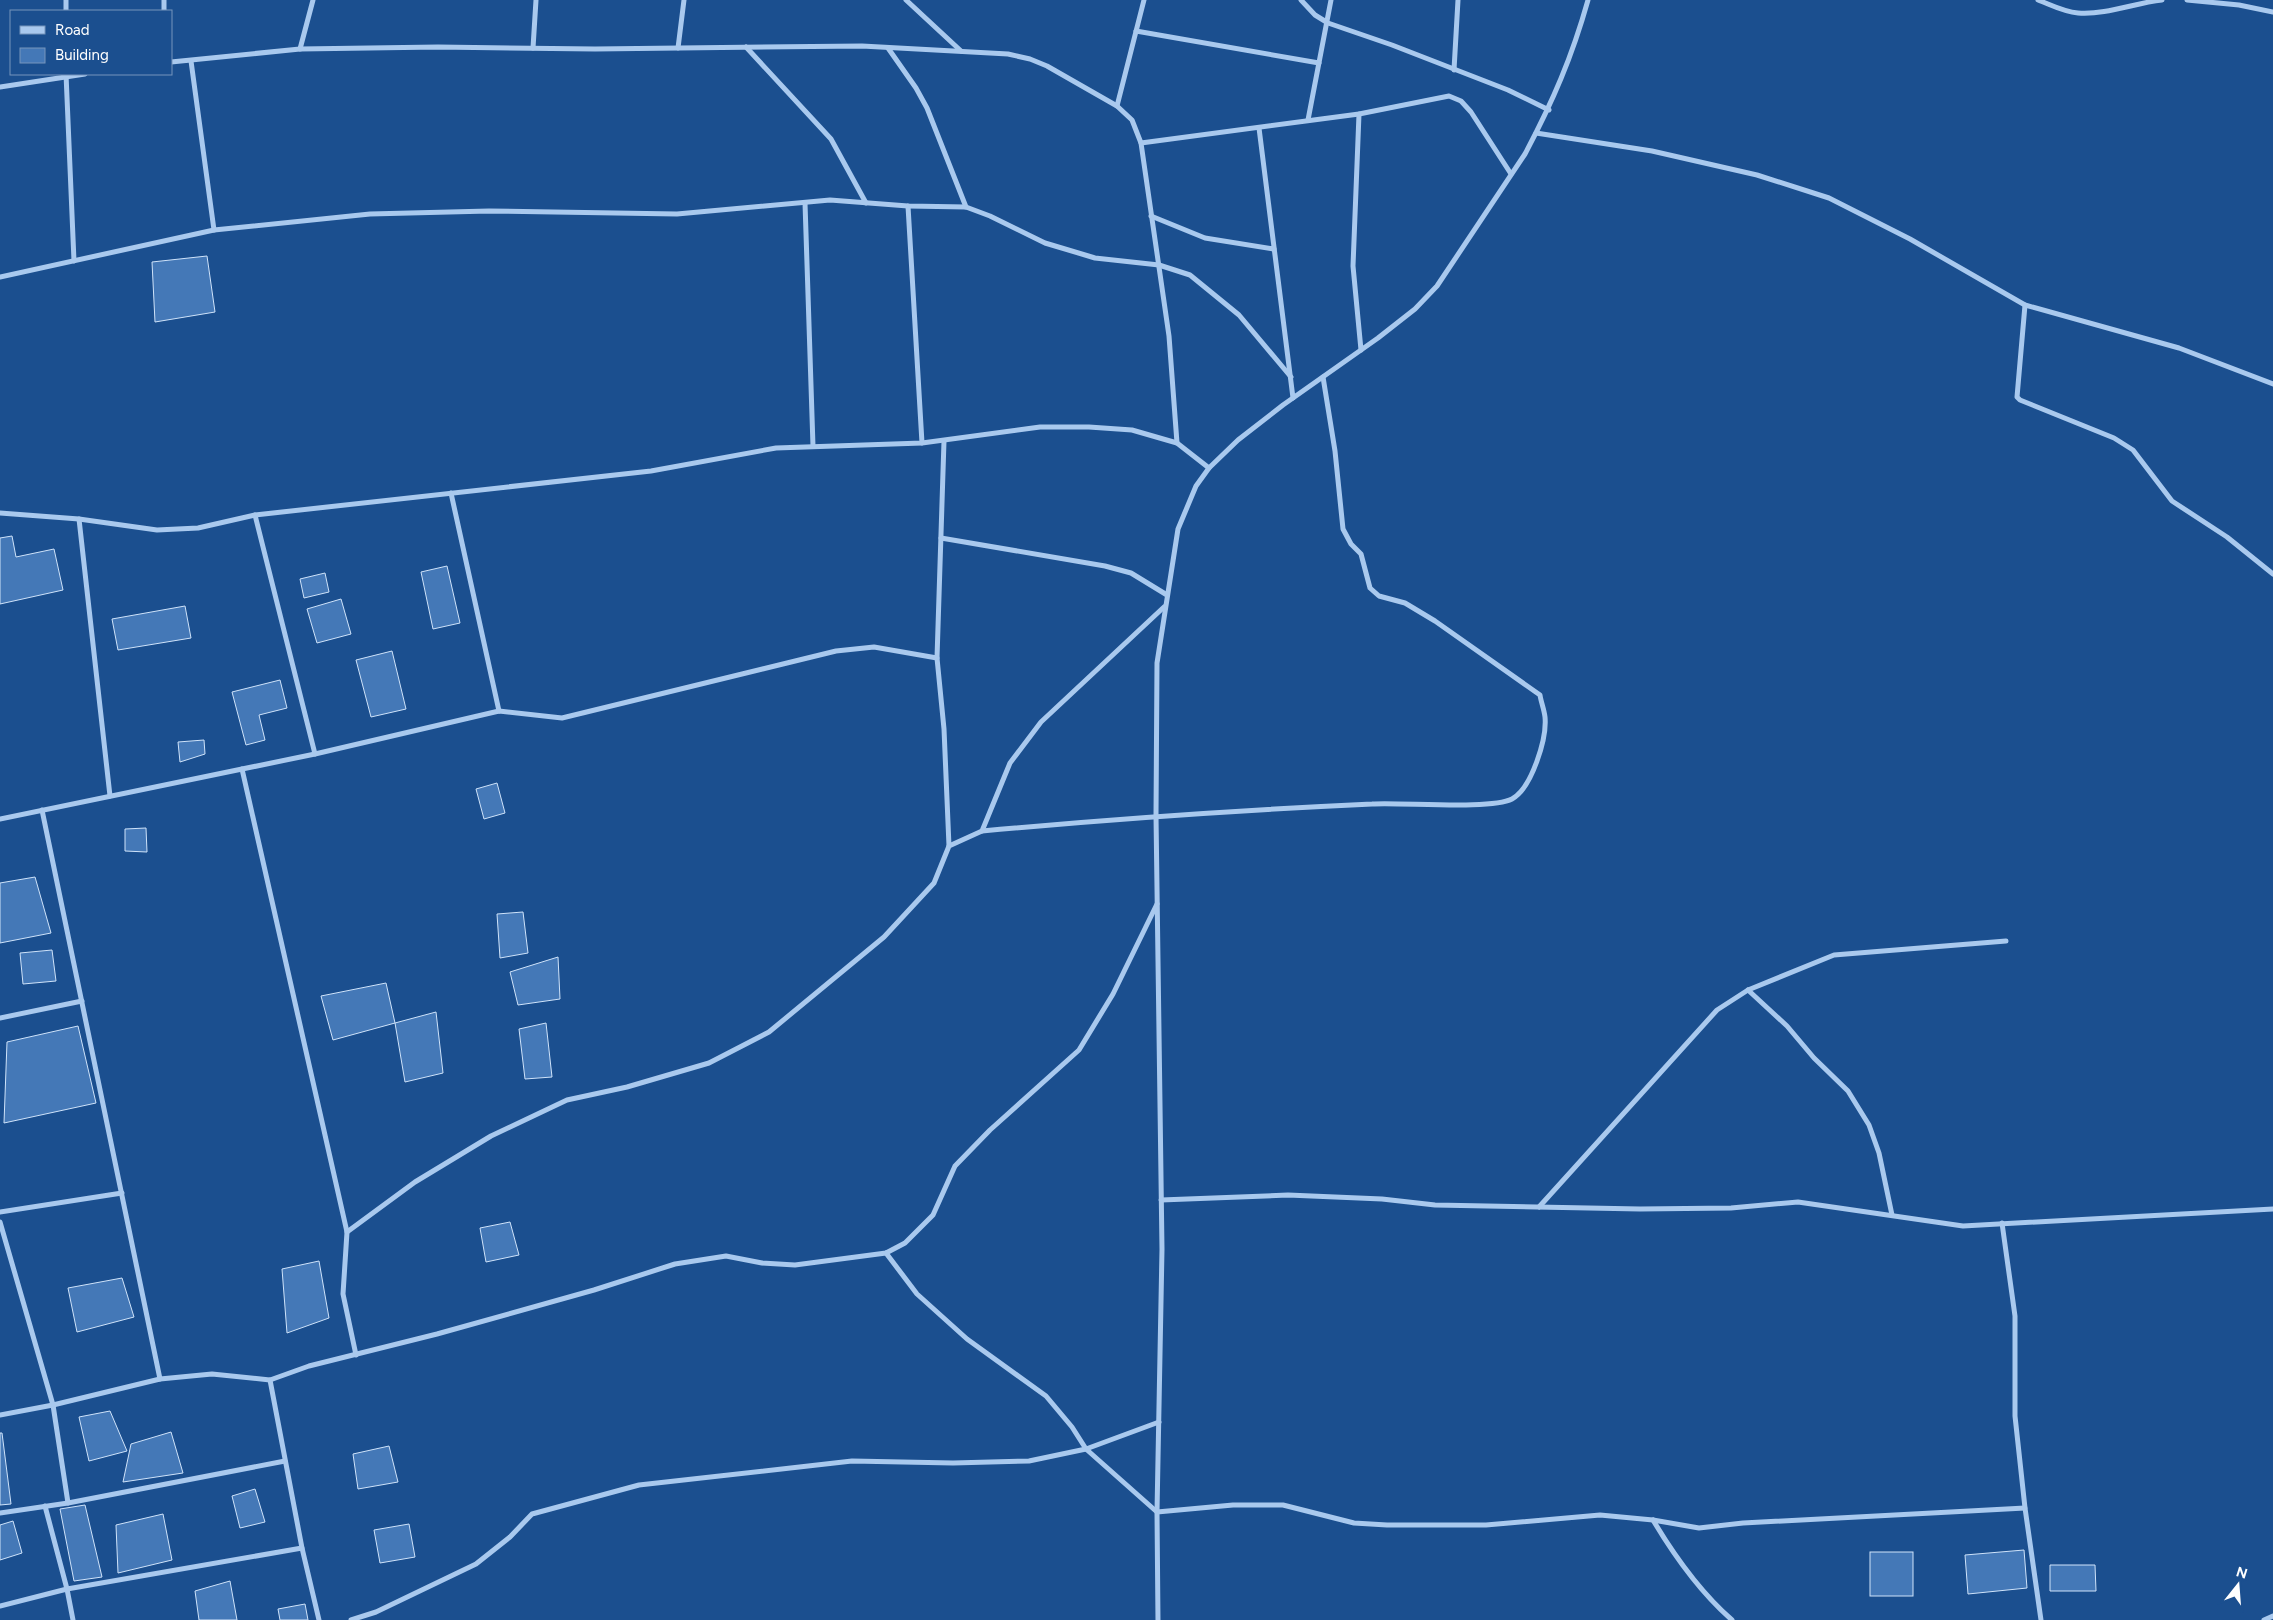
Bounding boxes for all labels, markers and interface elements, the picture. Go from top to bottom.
legend [10,10,172,75]
text: Road [55,21,90,39]
text: Building [55,46,109,64]
north arrow [2213,1560,2263,1610]
text: N [2234,1563,2249,1583]

